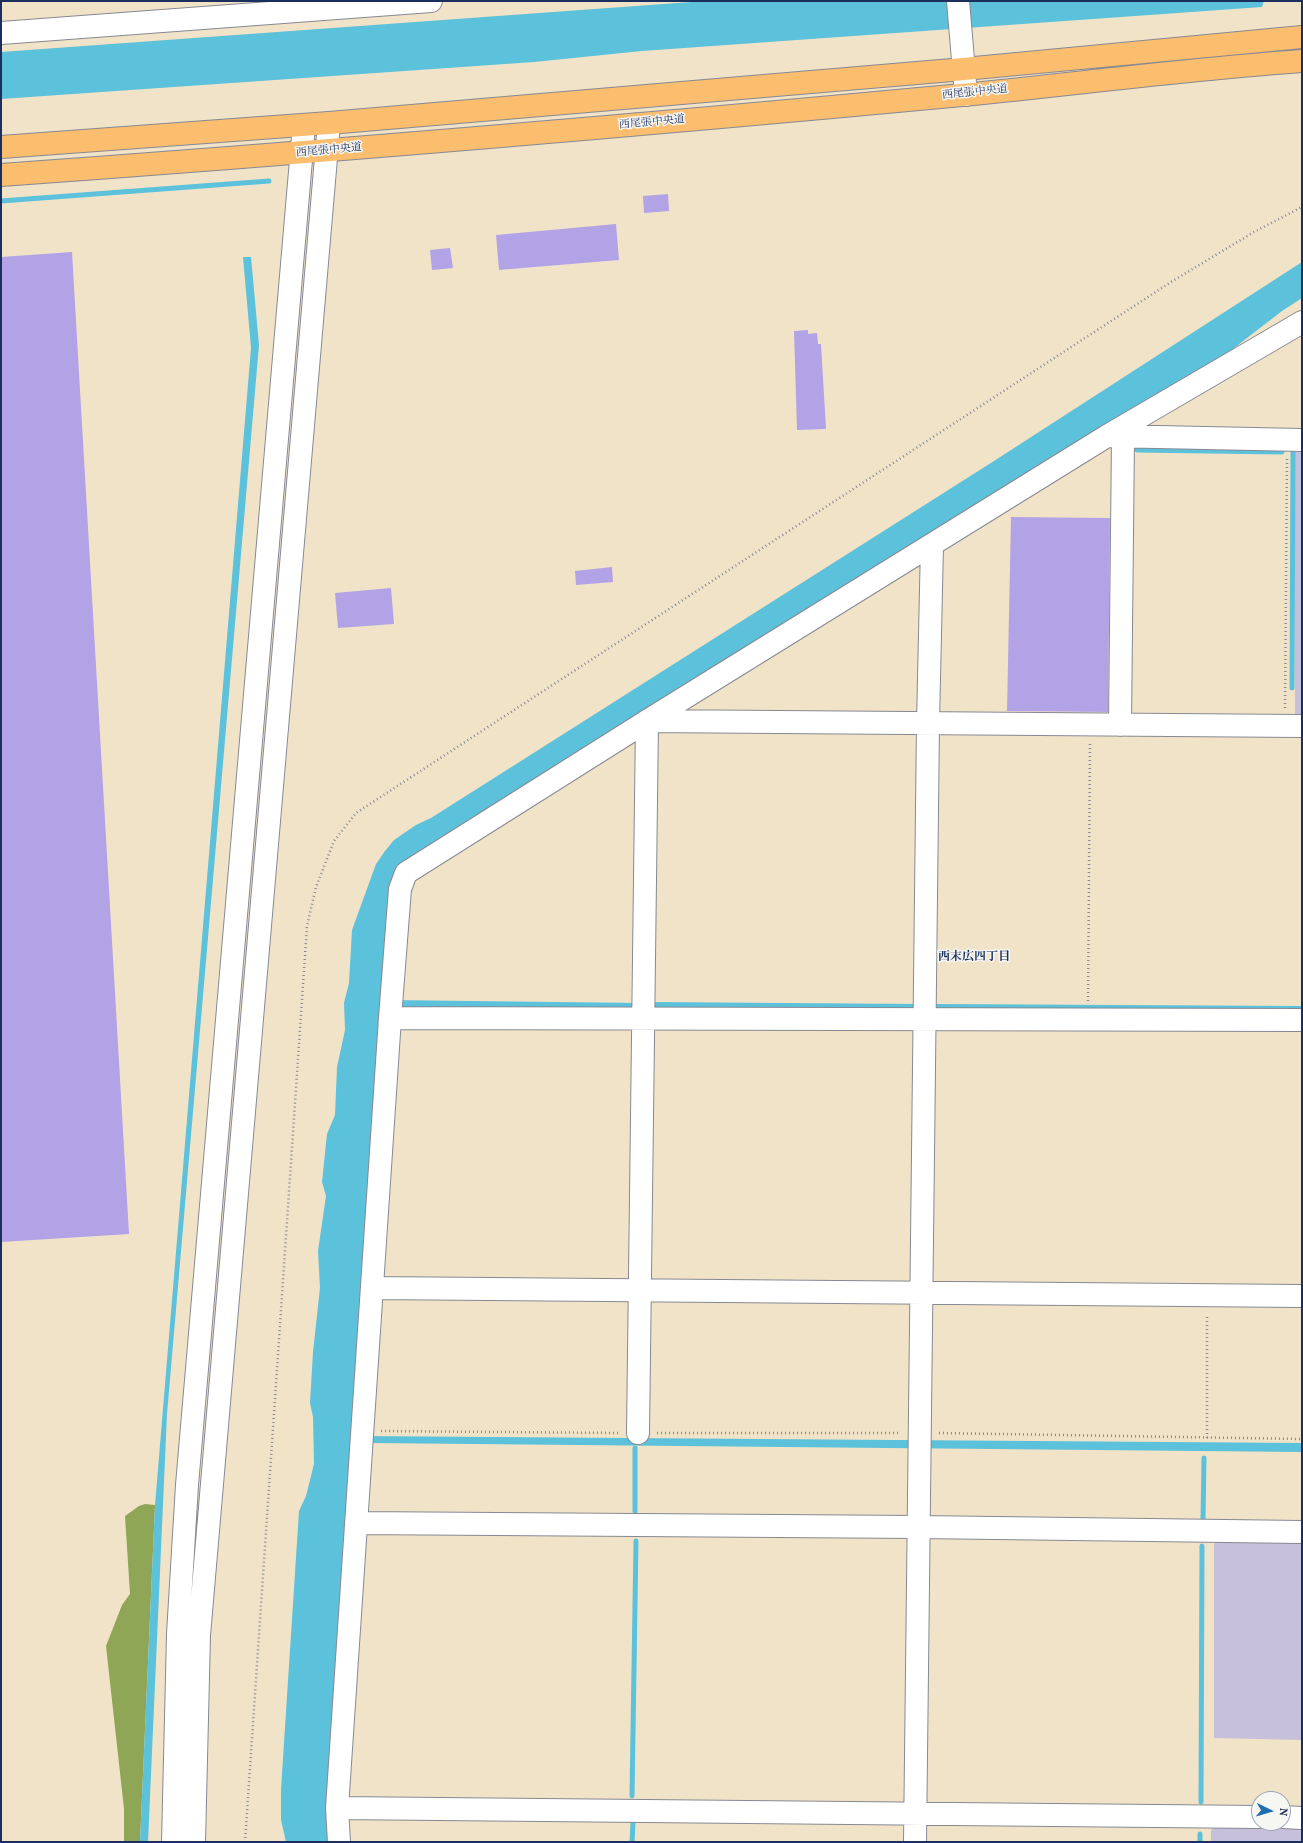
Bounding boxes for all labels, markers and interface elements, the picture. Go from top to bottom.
street label: 西尾張中央道 [941,83,1009,103]
street label: 西尾張中央道 [619,114,685,132]
street label: 西尾張中央道 [296,142,362,160]
district label: 西末広四丁目 [938,951,1010,965]
north arrow [1251,1791,1291,1831]
text: N [1275,1807,1290,1817]

